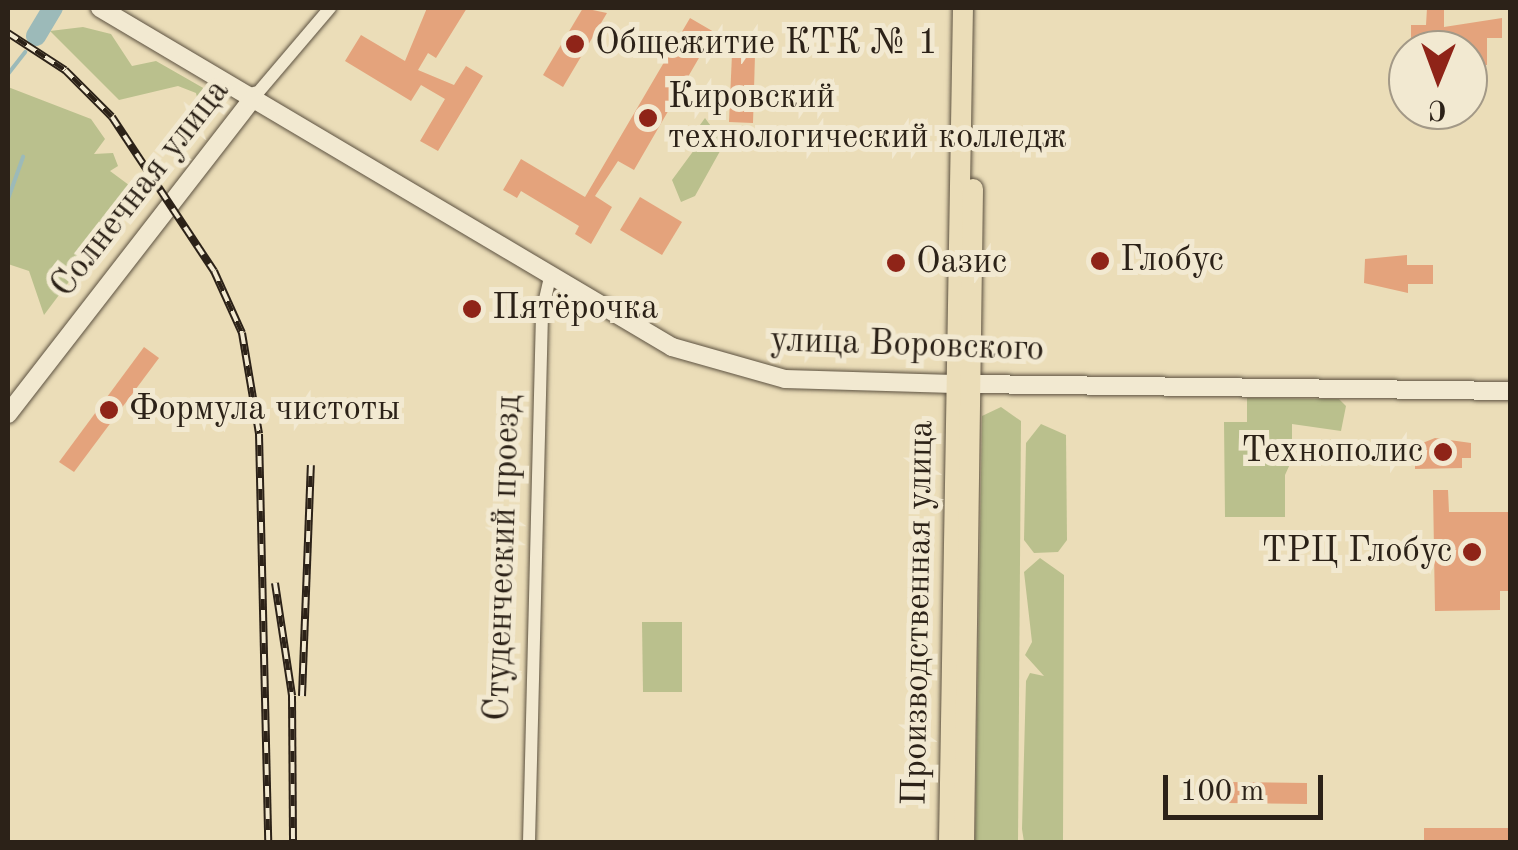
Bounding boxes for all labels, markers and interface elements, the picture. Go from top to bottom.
place label: Общежитие КТК № 1 [595,23,938,65]
north arrow [1388,30,1488,130]
marker: Общежитие КТК № 1 [564,33,586,55]
street label: Солнечная улица [43,72,239,306]
place label: Кировский технологический колледж [668,77,1067,159]
text: С [1428,94,1447,122]
marker: Кировский технологический колледж [637,107,659,129]
place label: Глобус [1120,240,1224,282]
place label: Оазис [916,242,1007,284]
marker: Глобус [1089,250,1111,272]
marker: Оазис [885,252,907,274]
place label: Пятёрочка [492,288,658,330]
marker: Пятёрочка [461,298,483,320]
street label: улица Воровского [769,320,1045,372]
place label: Формула чистоты [129,389,400,431]
street label: Студенческий проезд [477,394,531,722]
marker: Формула чистоты [98,399,120,421]
street label: Производственная улица [895,420,943,806]
place label: Технополис [1241,431,1423,473]
marker: Технополис [1432,441,1454,463]
place label: ТРЦ Глобус [1262,531,1452,573]
marker: ТРЦ Глобус [1461,541,1483,563]
scale bar [1168,755,1328,817]
text: 100 m [1180,777,1264,807]

